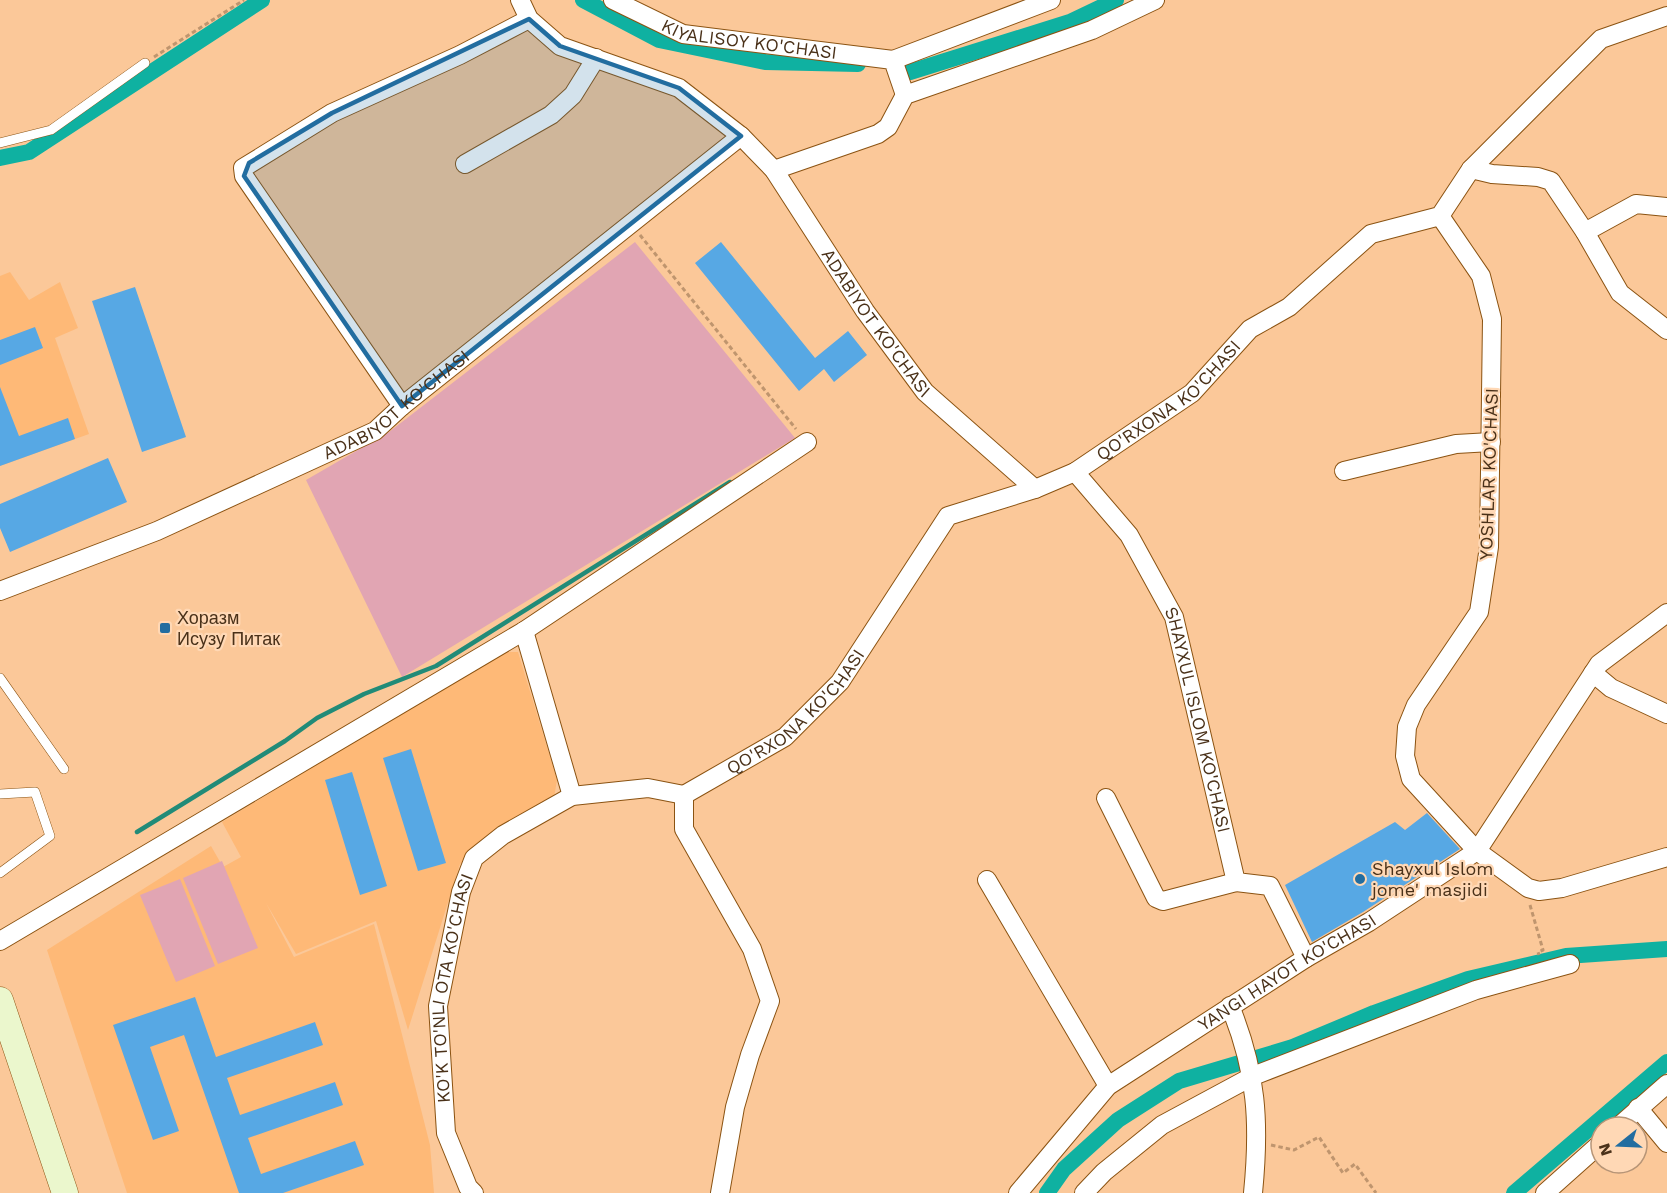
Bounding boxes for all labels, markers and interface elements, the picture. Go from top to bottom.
street label: KIYALISOY KO'CHASI [658,14,838,63]
street label: ADABIYOT KO'CHASI [818,245,935,402]
street label: QO'RXONA KO'CHASI [1092,336,1245,465]
street label: ADABIYOT KO'CHASI [320,345,473,463]
street label: YOSHLAR KO'CHASI [1475,388,1502,560]
street label: SHAYXUL ISLOM KO'CHASI [1160,603,1235,835]
place label: Хоразм Исузу Питак [177,607,280,649]
marker: Хоразм Исузу Питак [158,621,172,635]
street label: QO'RXONA KO'CHASI [722,645,869,778]
place label: Shayxul Islom jome' masjidi [1370,858,1493,900]
street label: KO'K TO'NLI OTA KO'CHASI [427,870,477,1104]
marker: Shayxul Islom jome' masjidi [1353,872,1367,886]
street label: YANGI HAYOT KO'CHASI [1194,909,1380,1035]
north arrow [1589,1115,1649,1175]
text: N [1594,1141,1616,1158]

